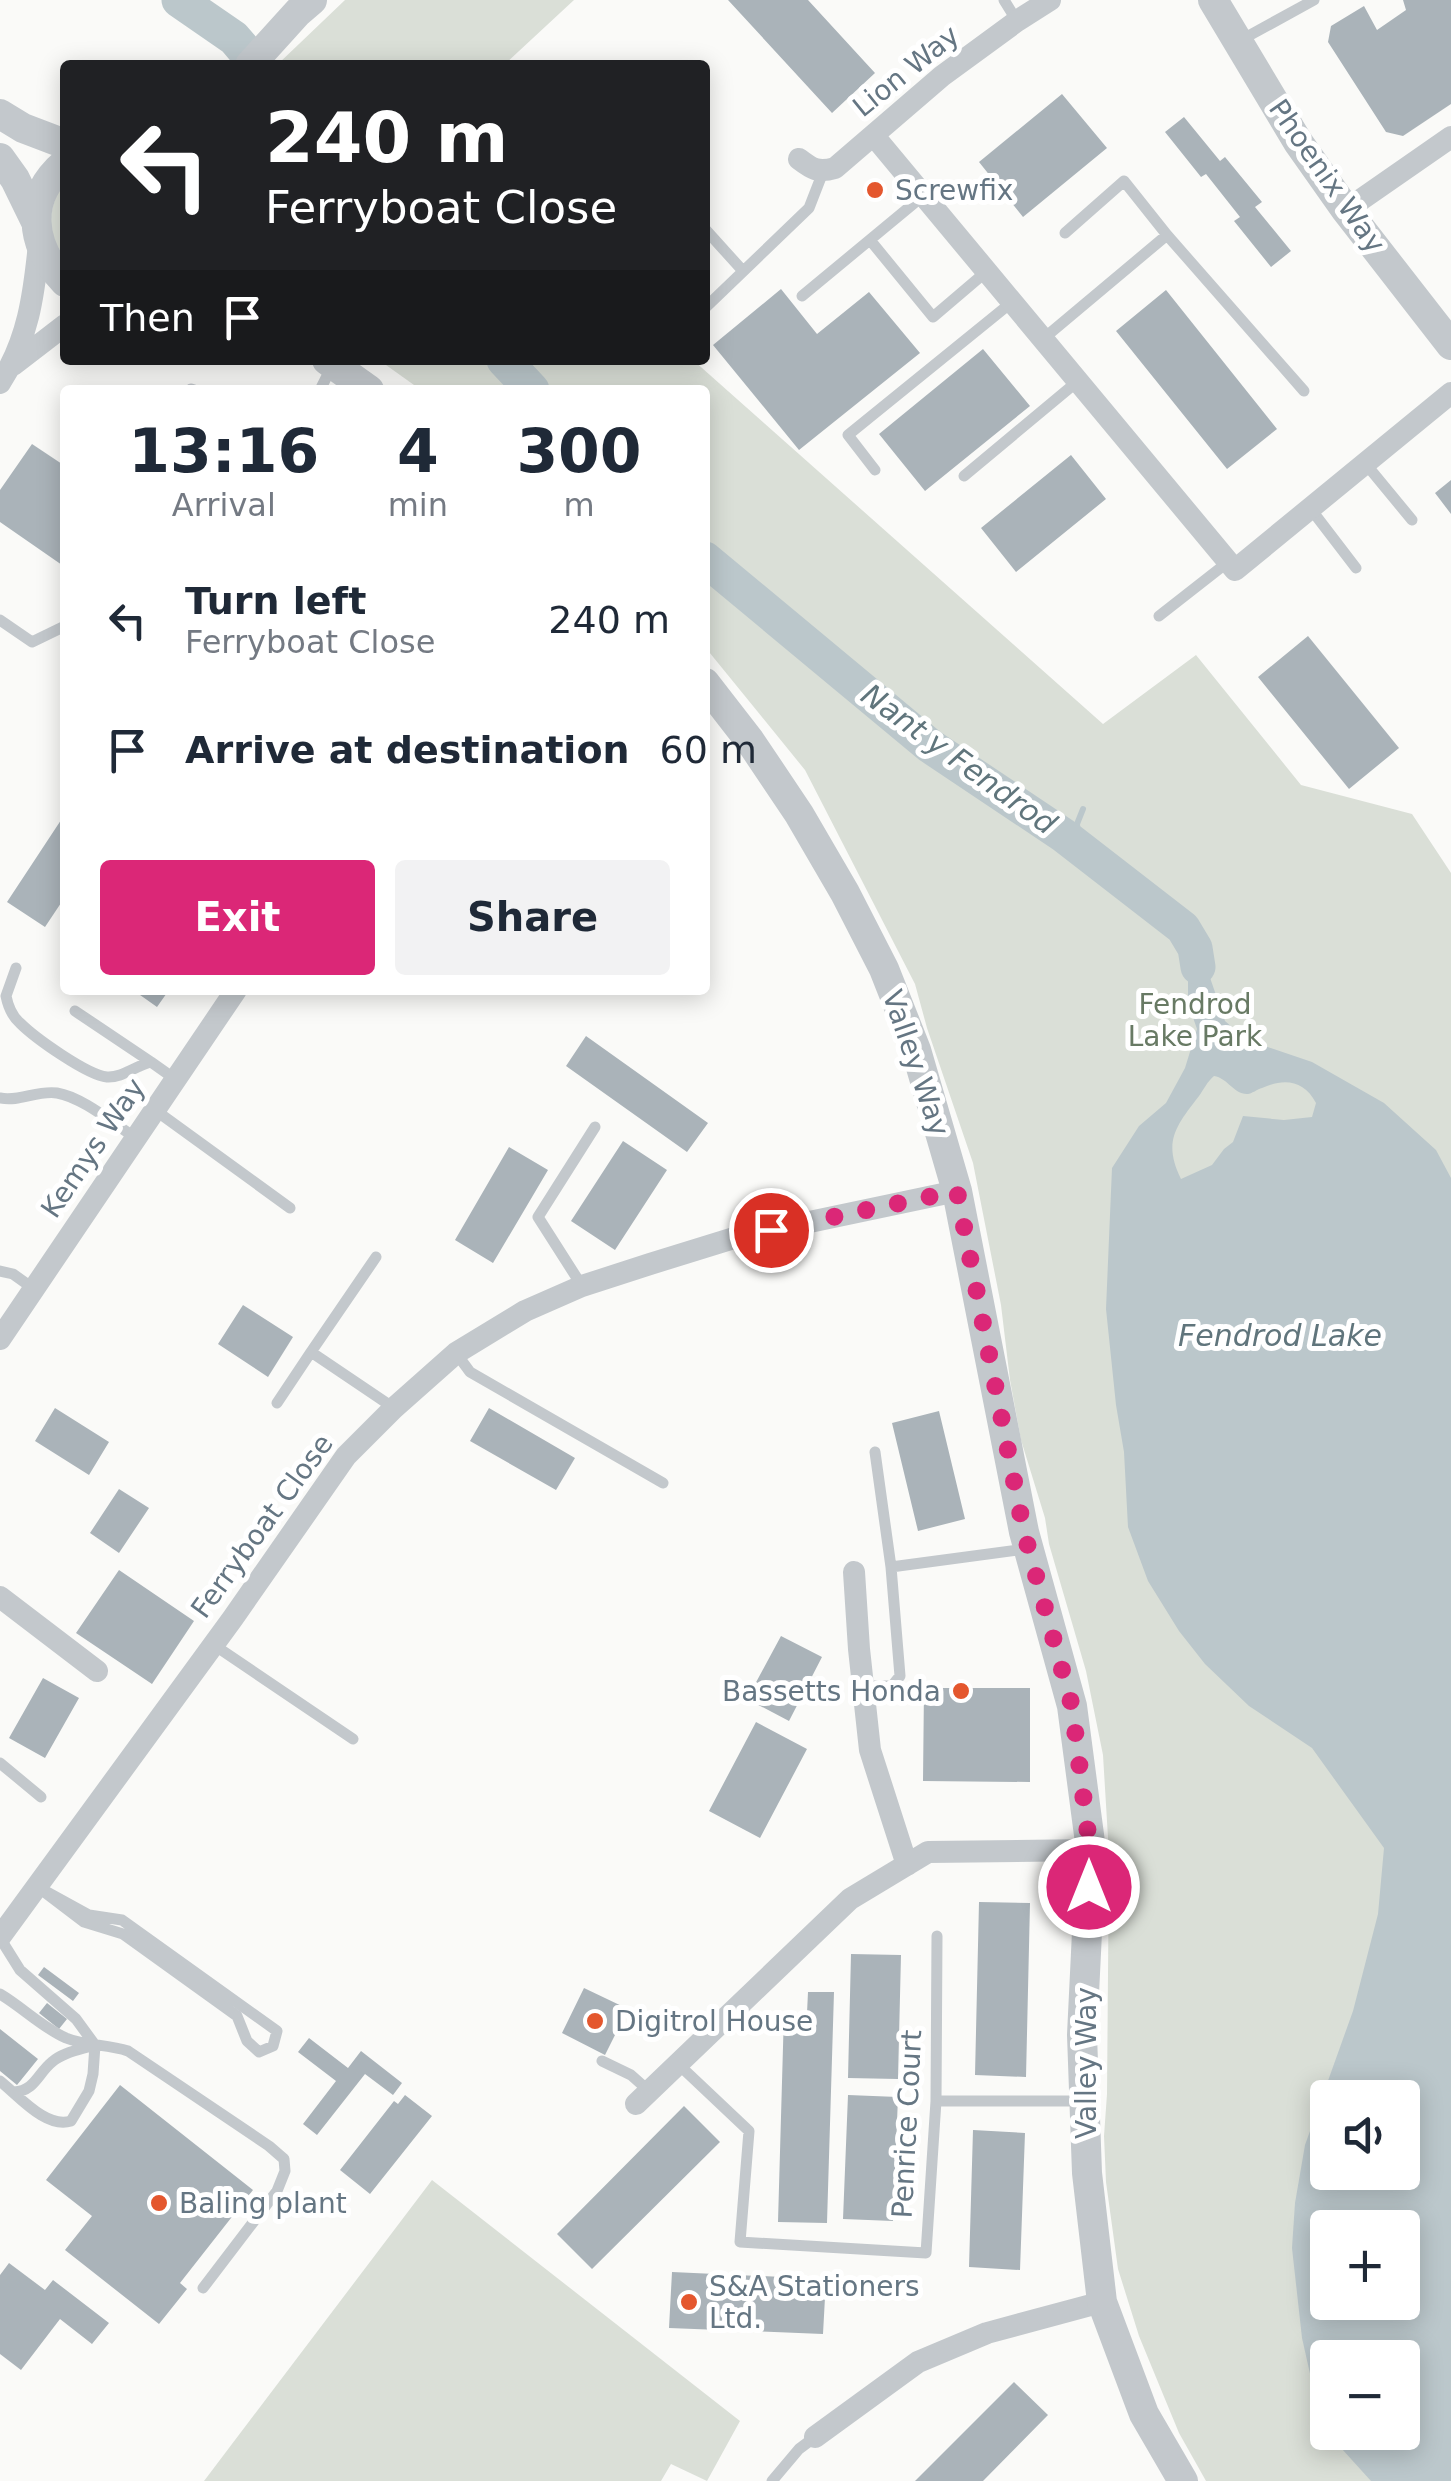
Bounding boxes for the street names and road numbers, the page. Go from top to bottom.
street label: Lion Way [846,18,966,124]
street label: Phoenix Way [1262,93,1392,259]
street label: Valley Way [876,986,956,1140]
street label: Kemys Way [34,1072,152,1224]
street label: Ferryboat Close [184,1428,340,1624]
street label: Valley Way [1070,1987,1103,2139]
street label: Penrice Court [886,2029,928,2219]

